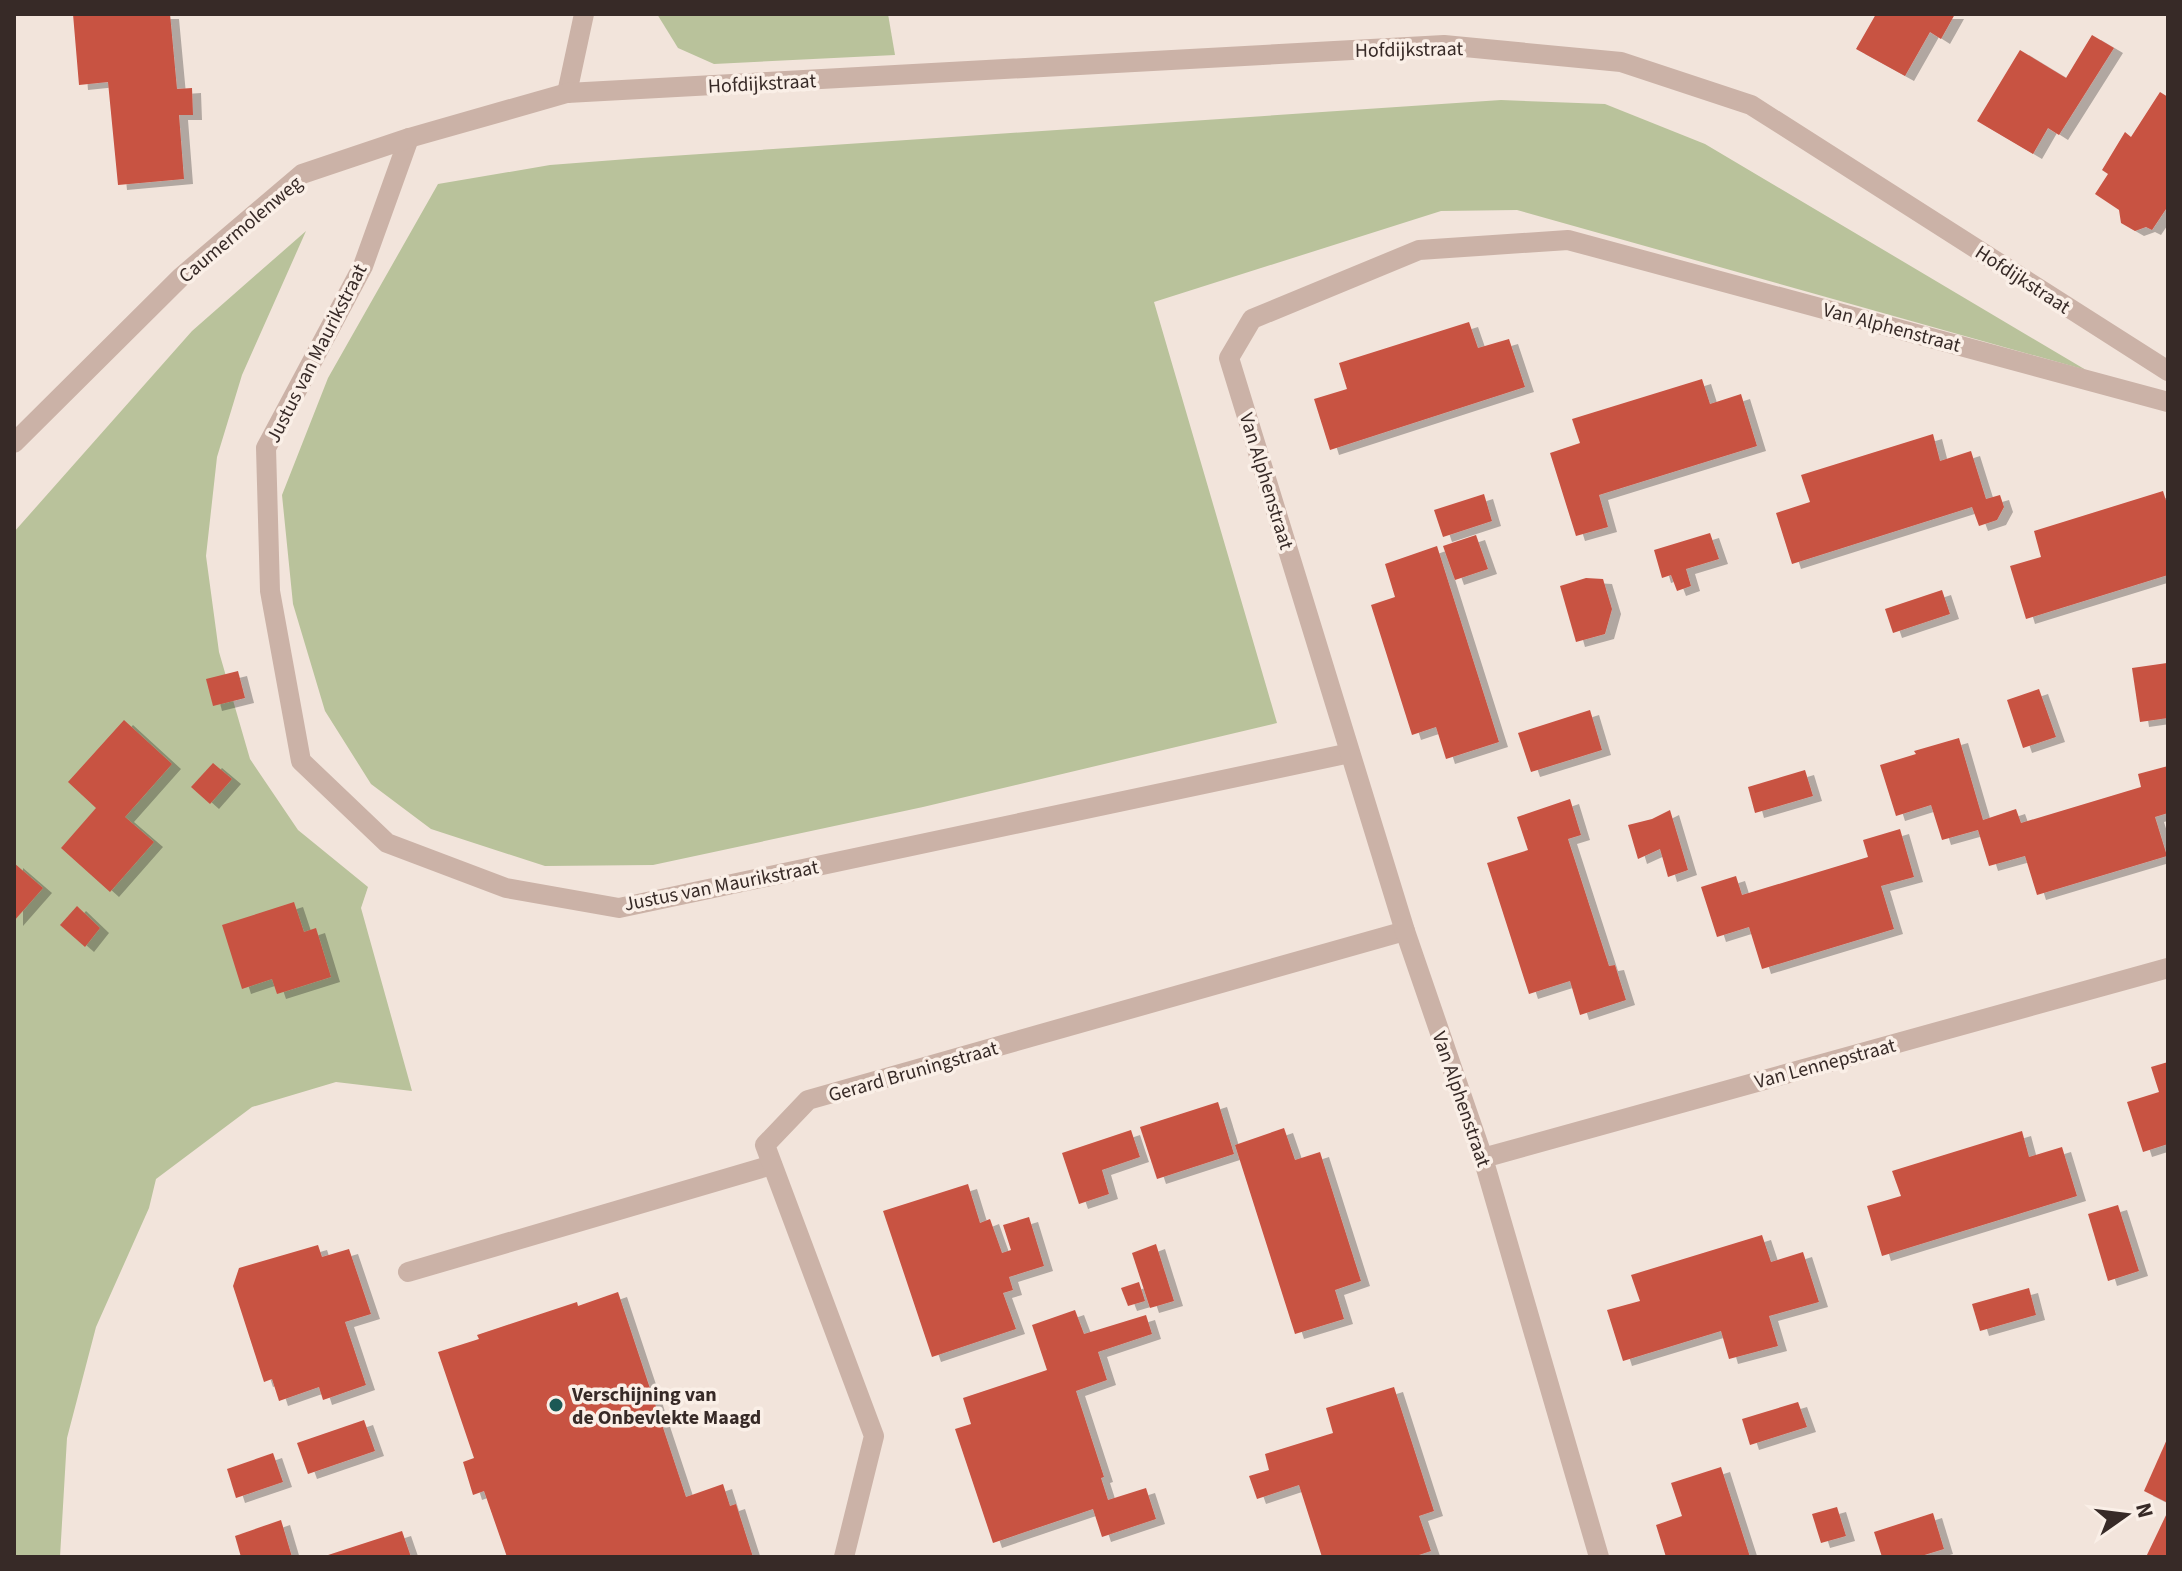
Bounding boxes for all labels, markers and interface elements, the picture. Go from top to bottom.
street label: Hofdijkstraat [1355,35,1464,65]
street label: Hofdijkstraat [707,67,817,101]
street label: Caumermolenweg [173,170,308,290]
street label: Hofdijkstraat [1969,239,2076,321]
street label: Justus van Maurikstraat [260,259,374,448]
street label: Van Alphenstraat [1820,296,1964,360]
street label: Van Alphenstraat [1232,410,1300,553]
street label: Justus van Maurikstraat [622,853,821,919]
street label: Van Alphenstraat [1425,1028,1497,1171]
street label: Van Lennepstraat [1752,1032,1899,1096]
street label: Gerard Bruningstraat [825,1034,1001,1110]
place label: Verschijning van de Onbevlekte Maagd [571,1381,761,1432]
marker: Verschijning van de Onbevlekte Maagd [547,1396,565,1414]
north arrow [2086,1475,2166,1555]
text: N [2127,1499,2162,1521]

